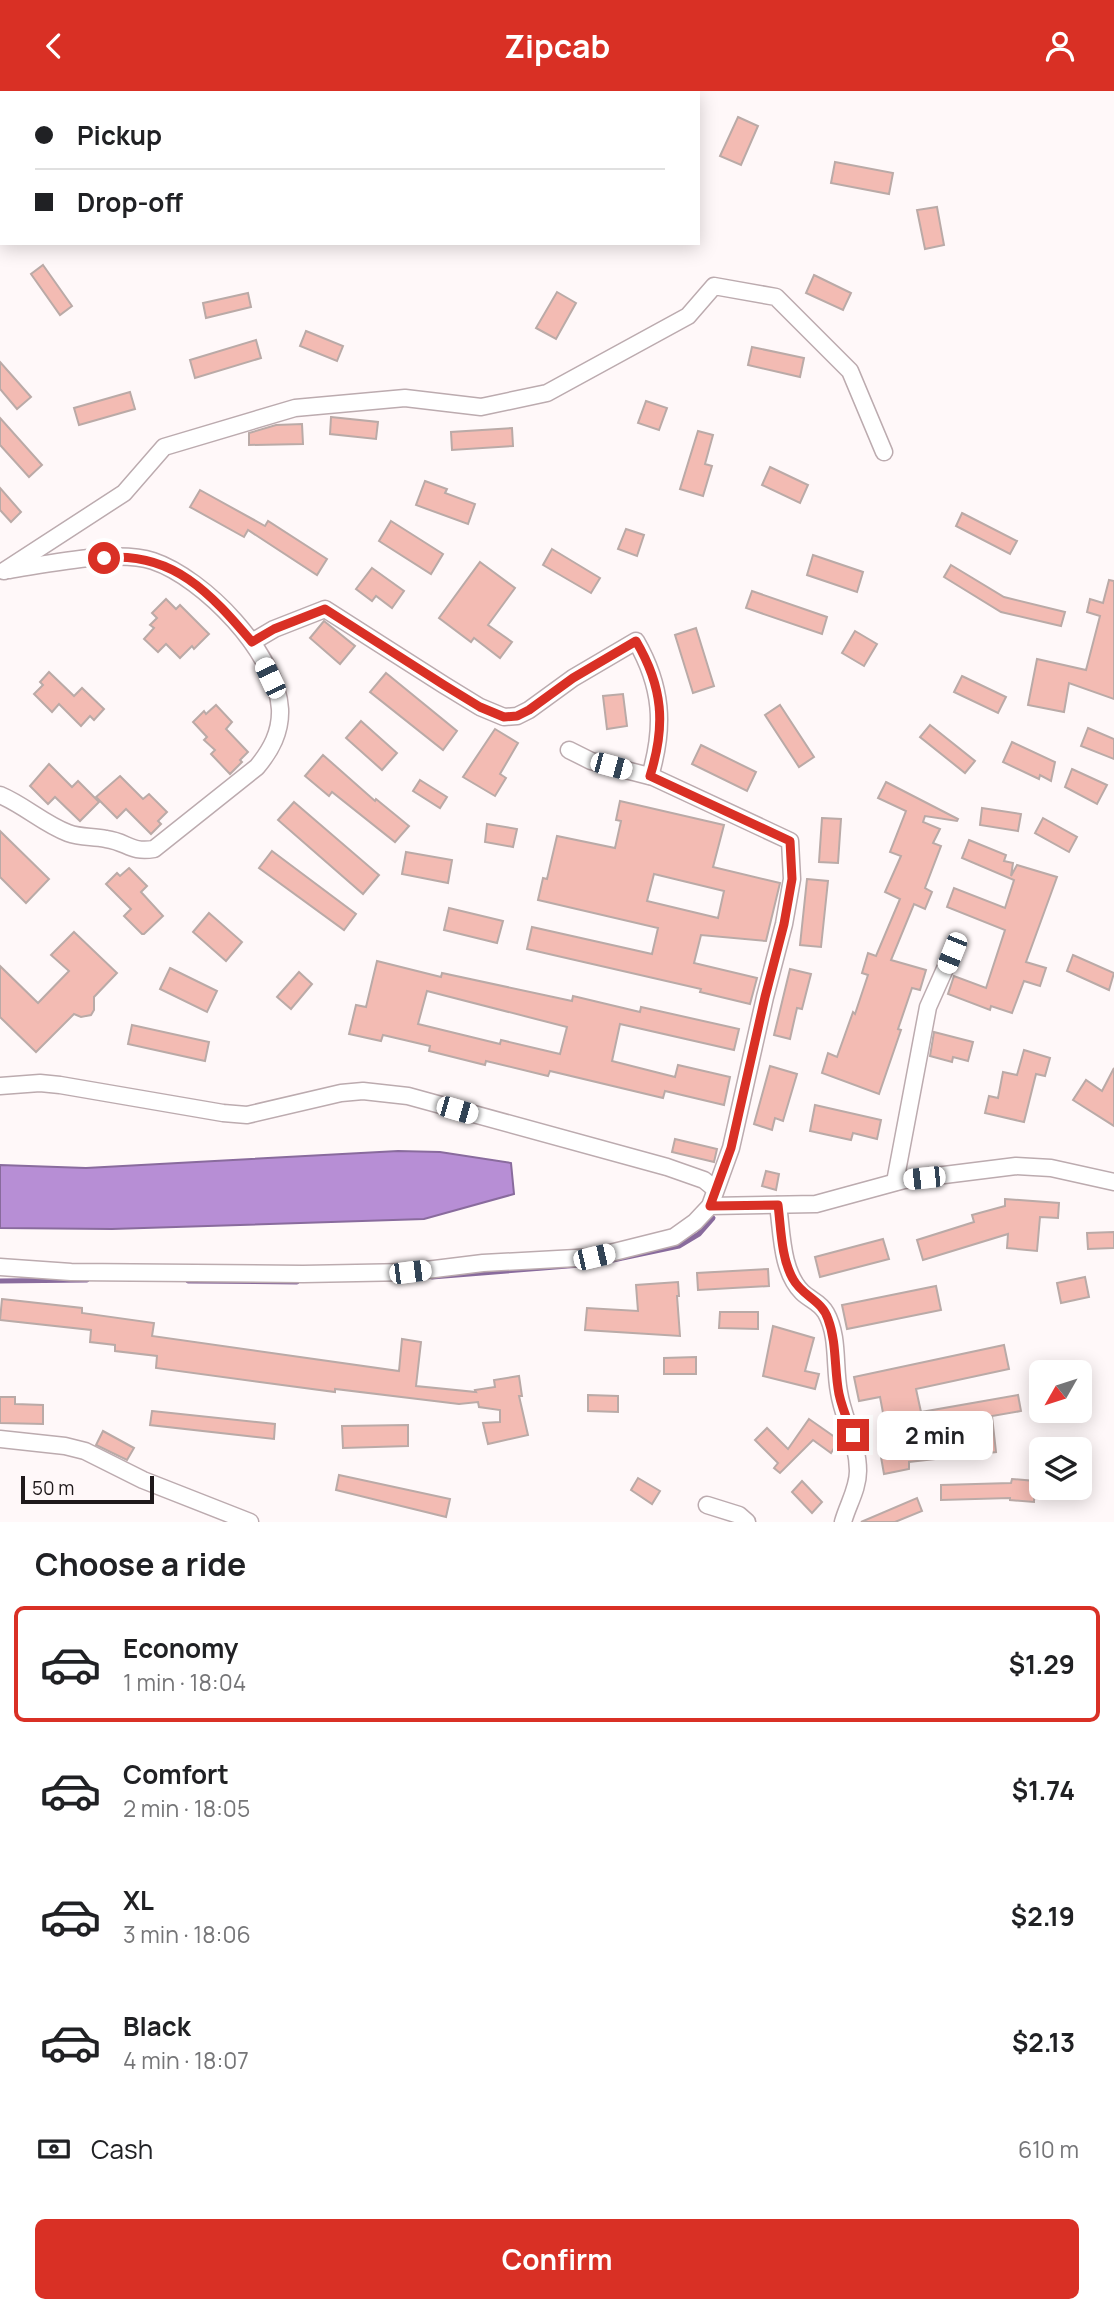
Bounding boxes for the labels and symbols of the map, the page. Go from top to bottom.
route start [88,542,120,574]
car [252,655,289,701]
car [588,750,635,782]
car [935,930,970,976]
car [434,1094,481,1126]
car [903,1165,946,1191]
car [572,1242,617,1272]
car [388,1259,433,1285]
north arrow [1029,1360,1092,1423]
callout: 2 min [878,1411,993,1459]
route end [837,1419,869,1451]
scale bar [21,1473,154,1505]

